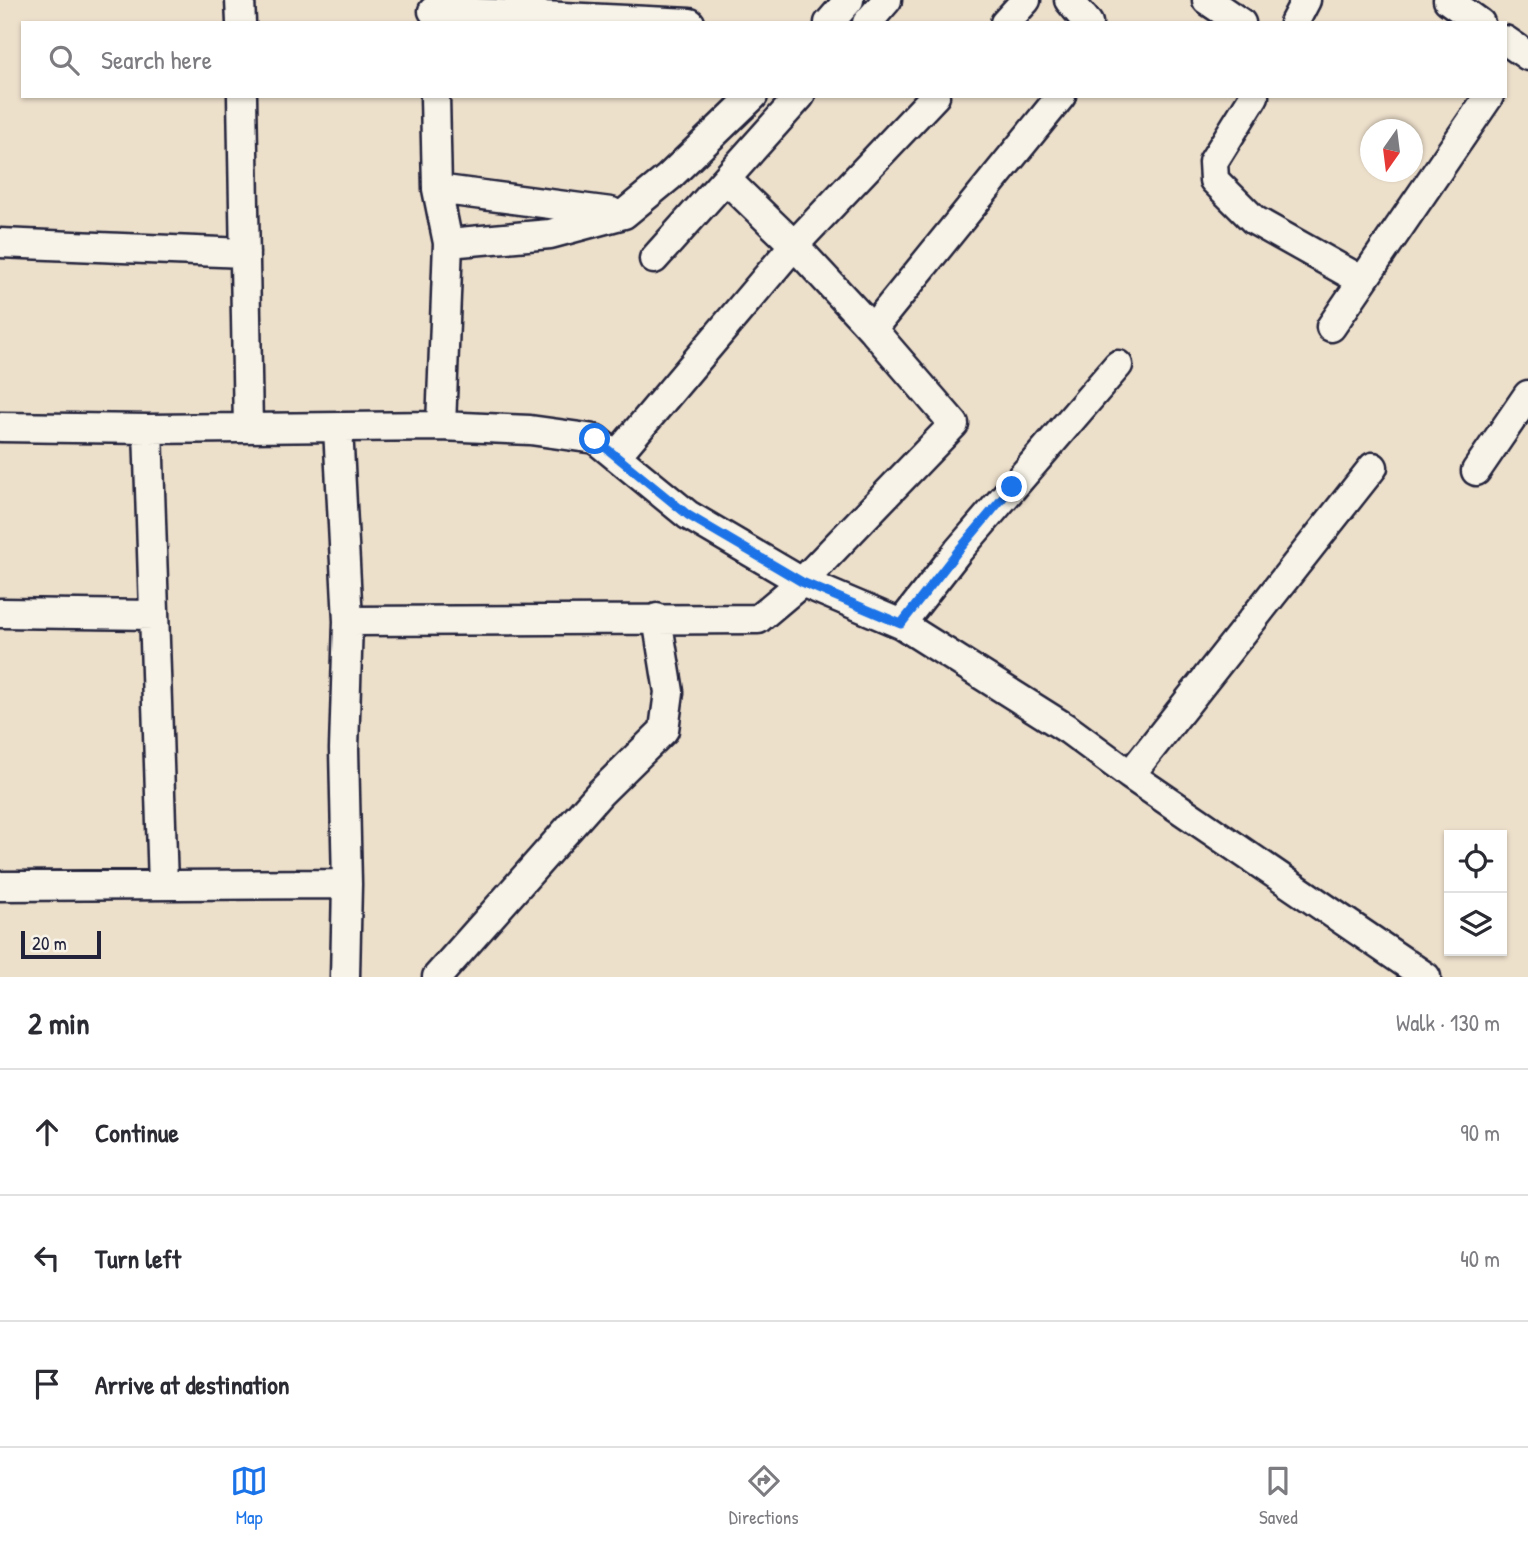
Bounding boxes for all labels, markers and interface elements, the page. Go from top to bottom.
search box [21,21,1507,98]
icon: search [45,41,83,79]
text: Search here [101,42,212,77]
north arrow [1360,119,1423,182]
route start [579,423,610,454]
route end [996,471,1027,502]
map controls [1444,830,1507,956]
button: locate [1444,830,1507,893]
button: layers [1444,893,1507,956]
scale bar [21,928,102,960]
text: 20 m [32,930,67,956]
text: 2 min [28,1003,90,1043]
text: Walk · 130 m [1396,1007,1500,1038]
icon: ahead [28,1113,66,1151]
text: Continue [95,1115,179,1150]
text: 90 m [1460,1117,1500,1148]
icon: left [28,1239,66,1277]
text: Turn left [95,1241,181,1276]
text: 40 m [1460,1243,1500,1274]
icon: arrive [28,1365,66,1403]
text: Arrive at destination [95,1367,290,1402]
tab: Map [230,1462,268,1530]
tab: Directions [729,1462,799,1530]
tab: Saved [1259,1462,1298,1530]

